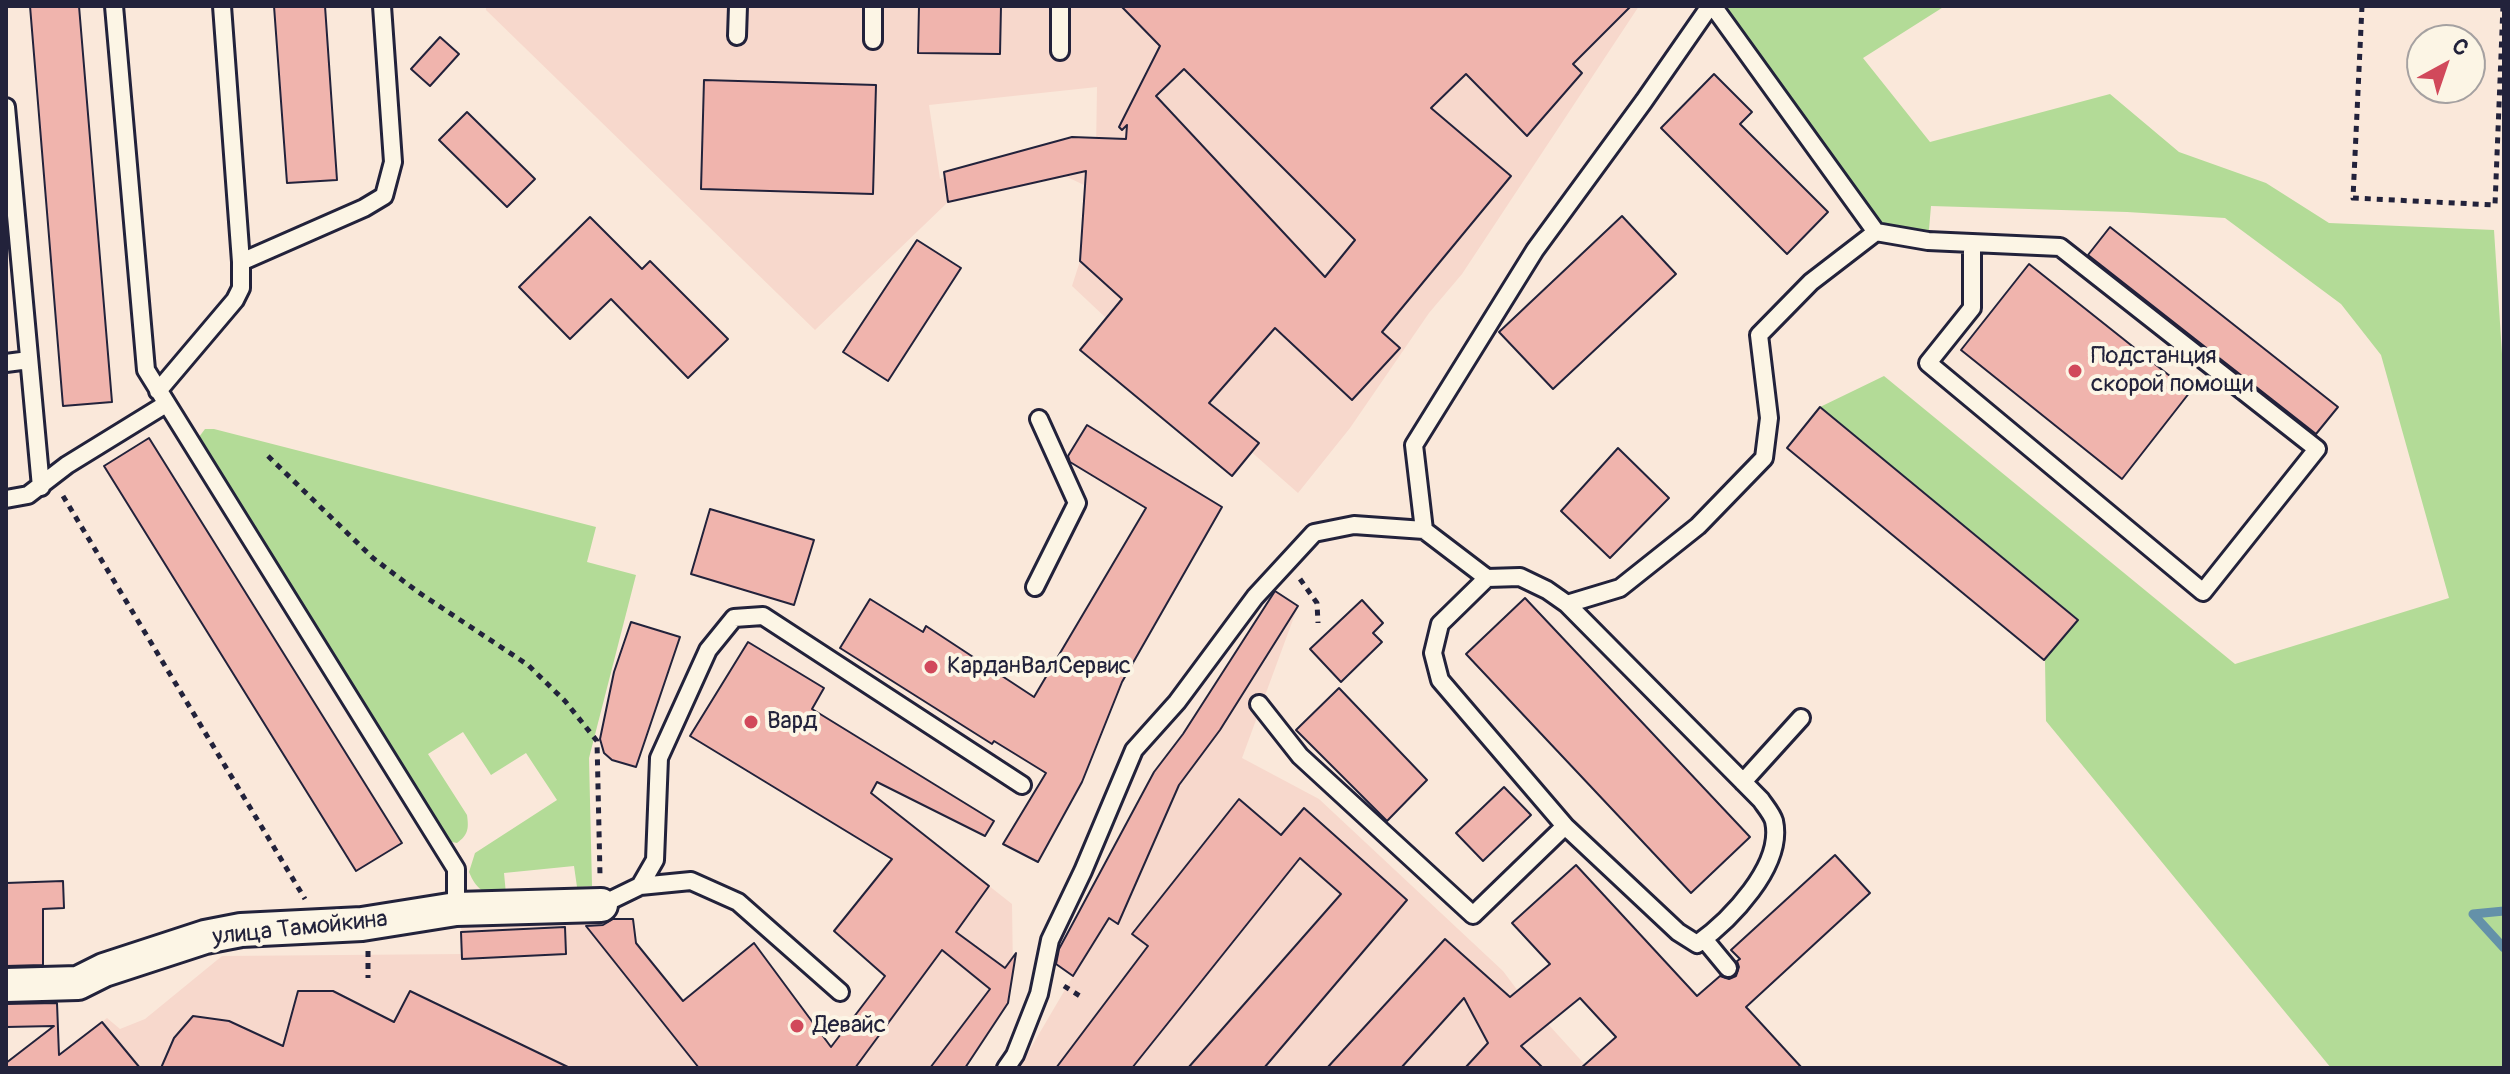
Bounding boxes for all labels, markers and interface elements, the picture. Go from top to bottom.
north arrow [2406,24,2486,104]
text: С [2446,32,2474,62]
place label: Подстанция скорой помощи [2091,343,2253,399]
marker: Подстанция скорой помощи [2066,362,2084,380]
place label: КарданВалСервис [947,653,1131,681]
marker: КарданВалСервис [922,658,940,676]
place label: Вард [767,708,817,736]
marker: Вард [742,713,760,731]
street label: улица Тамойкина [211,905,389,953]
place label: Девайс [813,1012,886,1040]
marker: Девайс [788,1017,806,1035]

